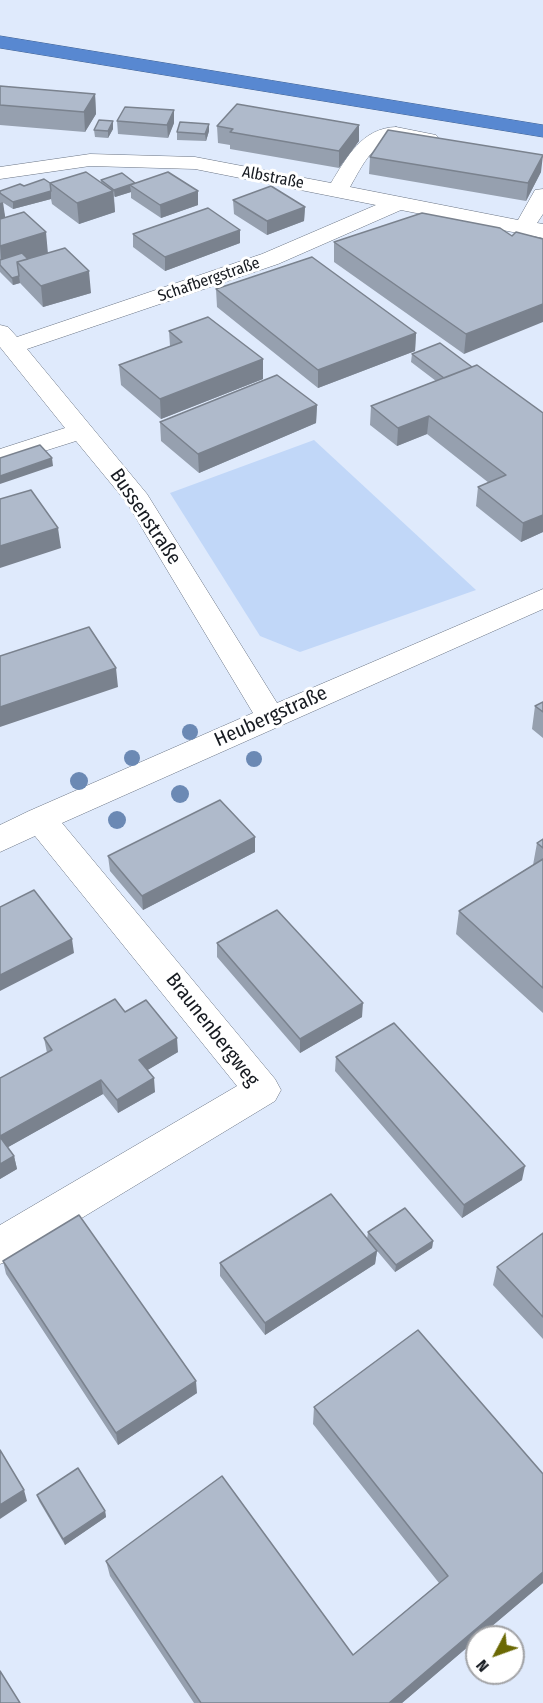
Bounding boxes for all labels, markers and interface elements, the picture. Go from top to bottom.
street label: Albstraße [240,163,306,193]
street label: Schafbergstraße [155,254,263,306]
street label: Bussenstraße [104,464,186,570]
street label: Heubergstraße [211,681,331,753]
street label: Braunenbergweg [160,968,264,1092]
north arrow [465,1625,525,1685]
text: N [472,1656,493,1676]

